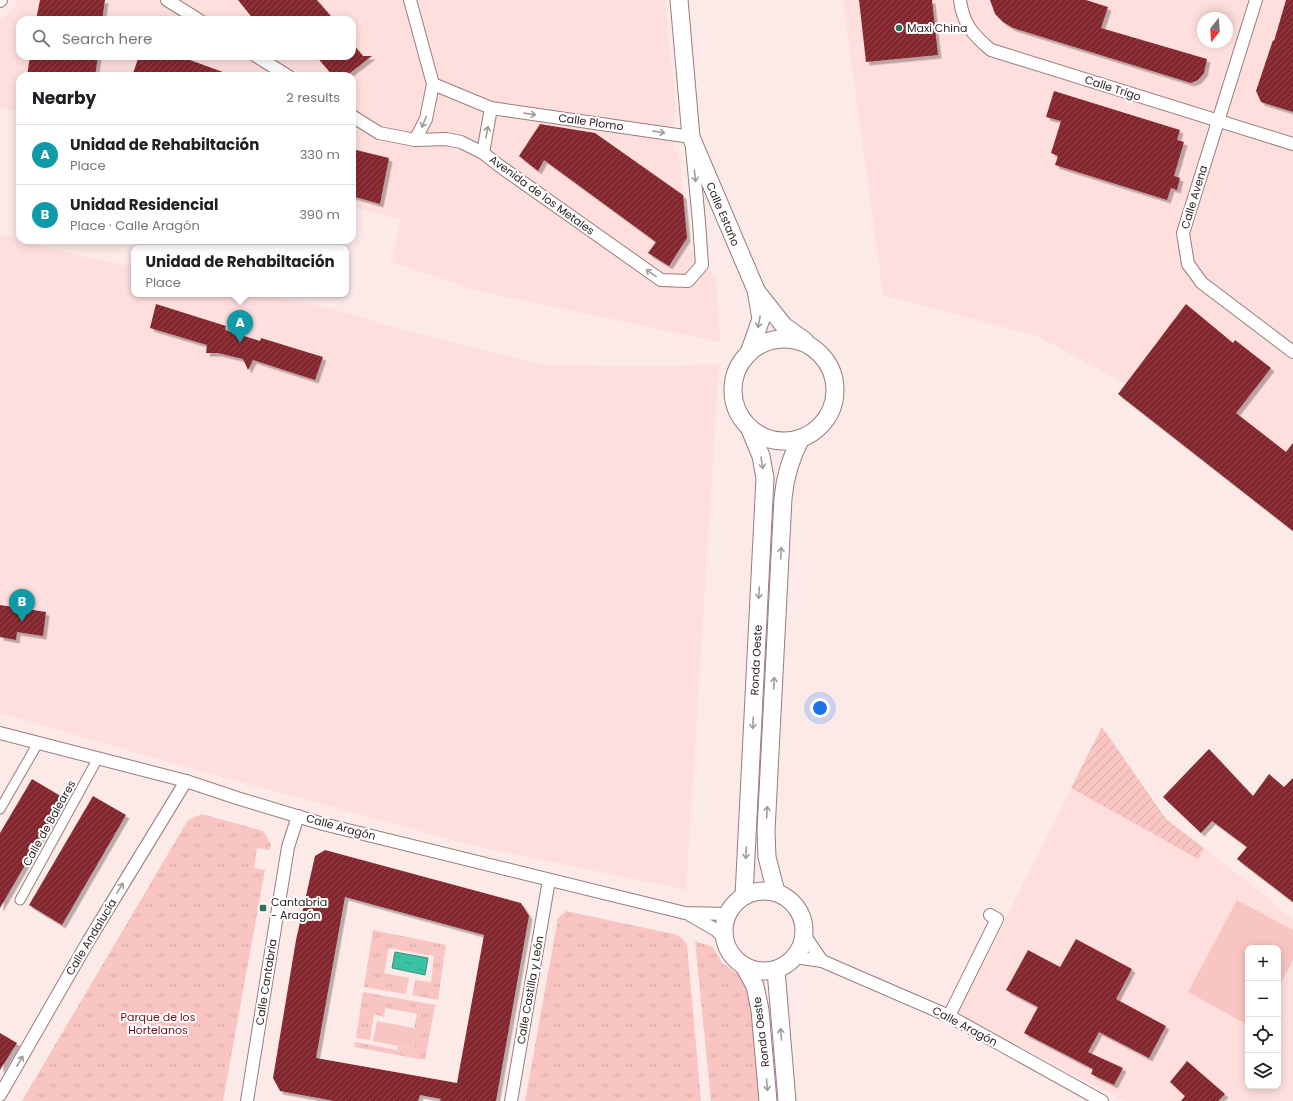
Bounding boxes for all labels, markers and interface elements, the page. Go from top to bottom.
north arrow [1197,12,1233,48]
search box [16,16,356,60]
place label: Maxi China [907,20,968,36]
marker: Maxi China [894,23,904,33]
icon: search [30,27,52,49]
text: Search here [62,28,152,49]
street label: Calle Trigo [1083,71,1143,105]
text: Nearby [32,86,96,110]
text: 2 results [286,88,340,107]
one-way arrow [523,110,536,118]
street label: Calle Plomo [557,110,625,134]
one-way arrow [420,116,427,128]
one-way arrow [483,126,491,139]
one-way arrow [652,128,665,136]
text: Unidad de Rehabiltación [70,134,259,155]
text: A [40,145,50,164]
text: 330 m [300,145,340,164]
street label: Avenida de los Metales [486,151,598,239]
text: Place [70,156,105,175]
street label: Calle Avena [1177,163,1211,231]
one-way arrow [691,169,698,182]
street label: Calle Estaño [702,180,744,248]
text: Unidad Residencial [70,194,218,215]
text: B [41,205,49,224]
text: 390 m [299,205,340,224]
text: Place · Calle Aragón [70,216,200,235]
popup [131,245,349,297]
text: Unidad de Rehabiltación [145,251,335,272]
one-way arrow [646,269,657,277]
text: Place [145,273,181,292]
pin: A [227,310,253,343]
one-way arrow [754,315,762,328]
one-way arrow [758,456,766,469]
one-way arrow [777,547,784,560]
one-way arrow [756,586,763,599]
pin: B [9,589,35,622]
street label: Ronda Oeste [746,624,766,696]
one-way arrow [770,677,777,690]
your location [810,698,830,718]
one-way arrow [749,716,757,729]
street label: Calle de Baleares [19,777,79,869]
one-way arrow [763,806,771,819]
street label: Calle Aragón [304,810,378,844]
one-way arrow [743,846,750,859]
one-way arrow [117,882,125,894]
place label: Cantabria - Aragón [271,894,327,923]
street label: Calle Andalucía [62,896,120,978]
marker: Cantabria - Aragón [258,903,268,913]
street label: Calle Castilla y León [513,934,547,1046]
street label: Calle Cantabria [251,938,281,1026]
map controls [1245,945,1281,1089]
button: + [1245,945,1281,981]
button: − [1245,981,1281,1017]
street label: Ronda Oeste [749,996,773,1068]
street label: Calle Aragón [930,1002,1000,1050]
park label: Parque de los Hortelanos [121,1009,196,1038]
button: locate [1245,1017,1281,1053]
one-way arrow [777,1028,784,1041]
button: layers [1245,1053,1281,1089]
one-way arrow [16,1055,24,1067]
one-way arrow [763,1078,770,1091]

